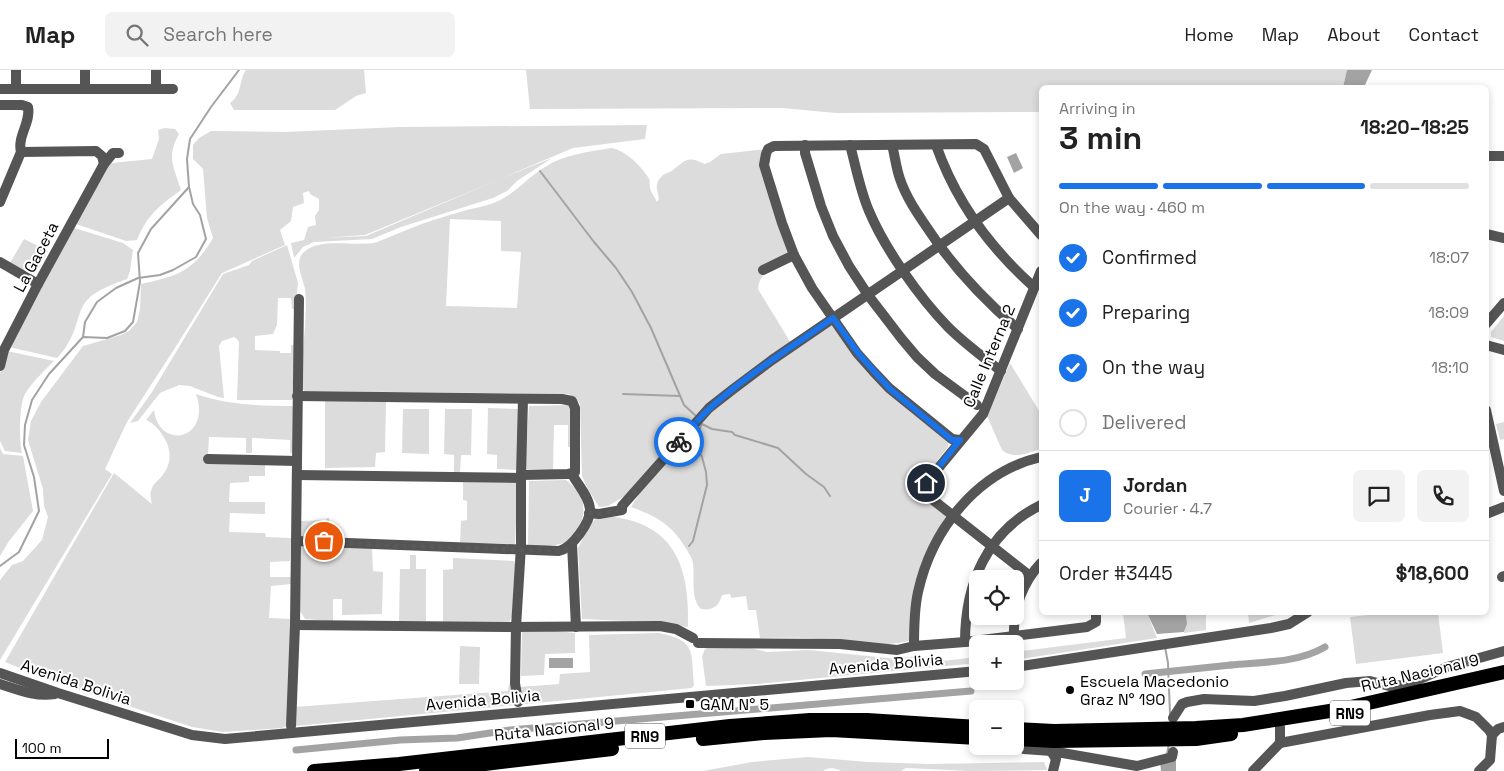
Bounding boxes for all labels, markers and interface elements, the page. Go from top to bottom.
search box [105,12,455,57]
text: Map [25,19,75,50]
icon: search [123,21,151,49]
text: Search here [163,22,273,47]
text: Home [1185,23,1234,46]
text: Map [1262,23,1299,46]
text: About [1327,23,1381,46]
text: Contact [1409,23,1479,46]
text: Arriving in [1059,98,1136,119]
text: 18:20–18:25 [1360,115,1469,140]
text: 3 min [1059,118,1142,158]
text: On the way · 460 m [1059,197,1205,218]
street label: La Gaceta [9,218,63,296]
icon: check [1059,244,1087,272]
text: Confirmed [1102,245,1197,270]
text: 18:07 [1429,247,1469,268]
icon: check [1059,299,1087,327]
text: Preparing [1102,300,1190,325]
street label: Calle Interna 2 [958,301,1020,411]
text: 18:09 [1428,302,1469,323]
icon: check [1059,354,1087,382]
text: On the way [1102,355,1205,380]
text: 18:10 [1431,357,1469,378]
text: Delivered [1102,410,1187,435]
courier [654,417,704,467]
icon: bike [665,428,693,456]
pin [905,462,947,504]
icon: home [912,469,940,497]
button: chat [1353,470,1405,522]
button: phone [1417,470,1469,522]
text: Jordan [1123,473,1188,498]
text: J [1079,483,1091,508]
text: Courier · 4.7 [1123,498,1212,519]
pin [303,520,345,562]
icon: bag [310,527,338,555]
text: Order #3445 [1059,561,1173,586]
text: $18,600 [1396,561,1469,586]
map controls [969,570,1024,755]
button: locate [969,570,1024,625]
button: + [969,635,1024,690]
street label: Avenida Bolivia [828,649,944,679]
street label: Ruta Nacional 9 [1359,649,1481,697]
street label: Avenida Bolivia [18,654,134,710]
place label: Escuela Macedonio Graz N° 190 [1080,671,1229,710]
marker: Escuela Macedonio Graz N° 190 [1064,684,1076,696]
street label: Avenida Bolivia [425,685,541,715]
place label: GAM N° 5 [700,694,769,715]
marker: GAM N° 5 [684,698,696,710]
button: − [969,700,1024,755]
road number: RN9 [1330,700,1370,726]
street label: Ruta Nacional 9 [493,712,615,746]
road number: RN9 [625,724,665,748]
scale bar [15,736,109,759]
text: 100 m [22,739,61,757]

